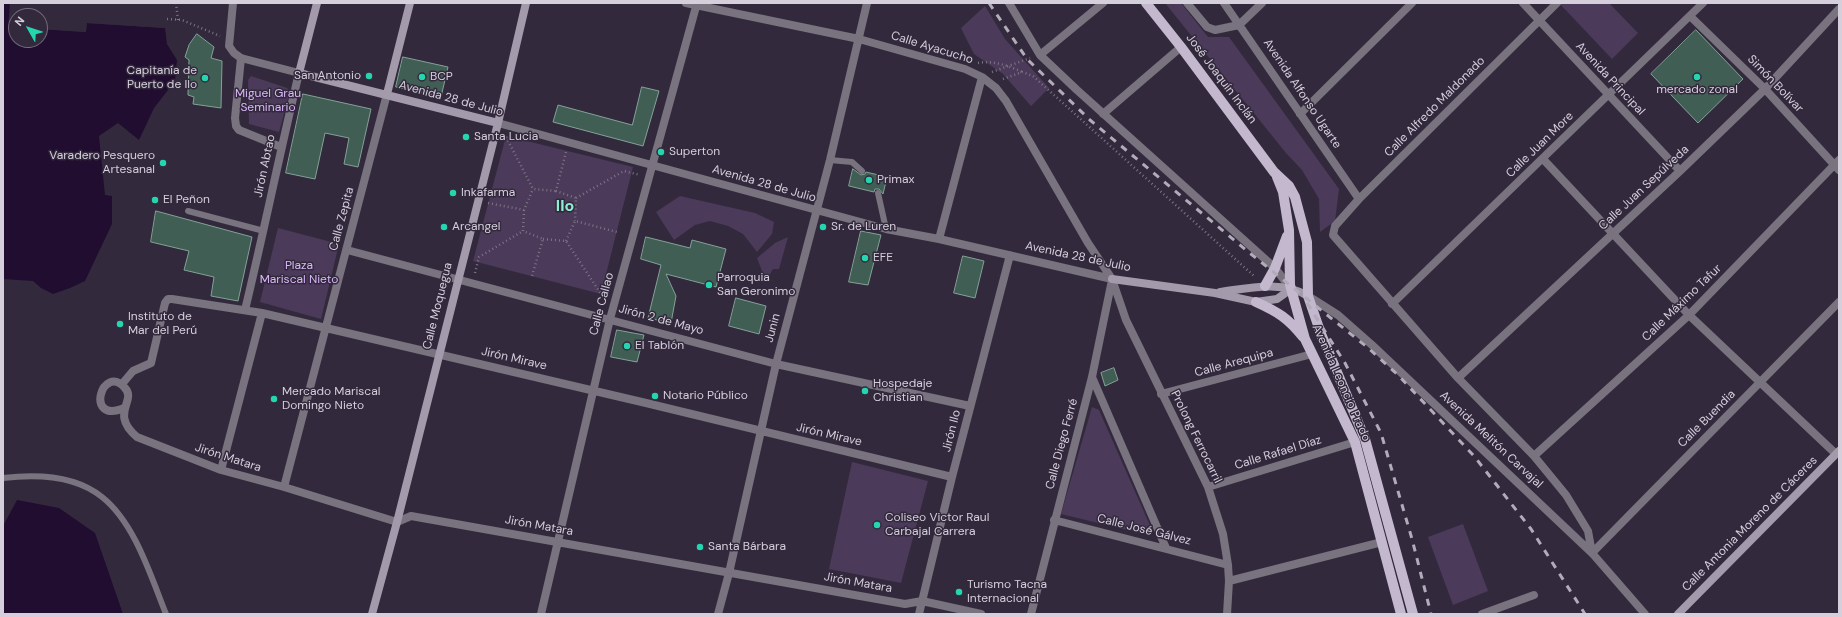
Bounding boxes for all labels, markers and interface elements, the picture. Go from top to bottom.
north arrow [8,8,48,48]
text: N [11,14,27,29]
street label: Calle Ayacucho [889,29,975,67]
street label: José Joaquín Inclán [1183,31,1259,127]
street label: Avenida Alfonso Ugarte [1260,37,1344,151]
street label: Avenida Principal [1572,39,1648,119]
street label: Simón Bolívar [1744,52,1806,116]
street label: Calle Alfredo Maldonado [1382,54,1488,160]
place label: Capitanía de Puerto de Ilo [127,64,197,92]
place label: San Antonio [294,69,361,83]
place label: BCP [430,70,453,84]
marker: San Antonio [364,71,374,81]
marker: BCP [417,72,427,82]
marker: mercado zonal [1692,72,1702,82]
marker: Capitanía de Puerto de Ilo [200,73,210,83]
street label: Avenida 28 de Julio [397,78,505,120]
place label: mercado zonal [1656,83,1738,97]
park label: Miguel Grau Seminario [235,87,301,115]
street label: Calle Juan More [1503,109,1577,181]
place label: Santa Lucia [474,130,538,144]
marker: Santa Lucia [461,132,471,142]
street label: Jirón Abtao [251,133,279,199]
street label: Calle Juan Sepúlveda [1596,143,1692,233]
place label: Superton [669,145,720,159]
marker: Superton [656,147,666,157]
place label: Varadero Pesquero Artesanal [49,149,155,177]
marker: Varadero Pesquero Artesanal [158,158,168,168]
street label: Avenida 28 de Julio [710,162,818,206]
place label: Primax [877,173,914,187]
marker: Primax [864,175,874,185]
street label: Calle Zepita [327,186,357,252]
place label: Inkafarma [461,186,515,200]
marker: Inkafarma [448,188,458,198]
place label: El Peñon [163,193,210,207]
marker: El Peñon [150,195,160,205]
district label: Ilo [556,197,574,217]
place label: Arcangel [452,220,500,234]
place label: Sr. de Luren [831,220,896,234]
marker: Arcangel [439,222,449,232]
marker: Sr. de Luren [818,222,828,232]
street label: Avenida 28 de Julio [1024,239,1132,275]
place label: EFE [873,251,893,265]
marker: EFE [860,253,870,263]
park label: Plaza Mariscal Nieto [260,259,338,287]
street label: Calle Moquegua [420,261,456,351]
street label: Calle Máximo Tafur [1639,261,1725,345]
street label: Calle Callao [587,271,617,337]
place label: Parroquia San Geronimo [717,271,795,299]
marker: Parroquia San Geronimo [704,280,714,290]
street label: Jirón 2 de Mayo [617,302,705,338]
place label: Instituto de Mar del Perú [128,310,197,338]
street label: Junin [762,312,784,344]
marker: Instituto de Mar del Perú [115,319,125,329]
street label: Avenida Leoncio Prado [1309,322,1373,444]
place label: El Tablón [635,339,684,353]
marker: El Tablón [622,341,632,351]
street label: Jirón Mirave [480,344,548,374]
street label: Calle Arequipa [1193,346,1275,380]
place label: Hospedaje Christian [873,377,932,405]
place label: Mercado Mariscal Domingo Nieto [282,385,380,413]
marker: Hospedaje Christian [860,386,870,396]
street label: Calle Buendia [1675,387,1739,451]
street label: Prolong Ferrocarril [1167,388,1225,486]
street label: Avenida Melitón Carvajal [1436,388,1546,492]
place label: Notario Público [663,389,748,403]
marker: Notario Público [650,391,660,401]
marker: Mercado Mariscal Domingo Nieto [269,394,279,404]
street label: Calle Diego Ferré [1043,397,1081,491]
street label: Jirón Ilo [940,408,964,454]
street label: Jirón Mirave [795,420,863,450]
street label: Calle Rafael Díaz [1233,433,1323,473]
street label: Jirón Matara [193,440,263,476]
street label: Calle Antonia Moreno de Cáceres [1679,453,1821,595]
place label: Coliseo Victor Raul Carbajal Carrera [885,511,989,539]
street label: Calle José Gálvez [1096,511,1192,549]
street label: Jirón Matara [504,513,574,539]
marker: Coliseo Victor Raul Carbajal Carrera [872,520,882,530]
place label: Santa Bárbara [708,540,786,554]
marker: Santa Bárbara [695,542,705,552]
street label: Jirón Matara [823,570,893,596]
place label: Turismo Tacna Internacional [967,578,1047,606]
marker: Turismo Tacna Internacional [954,587,964,597]

